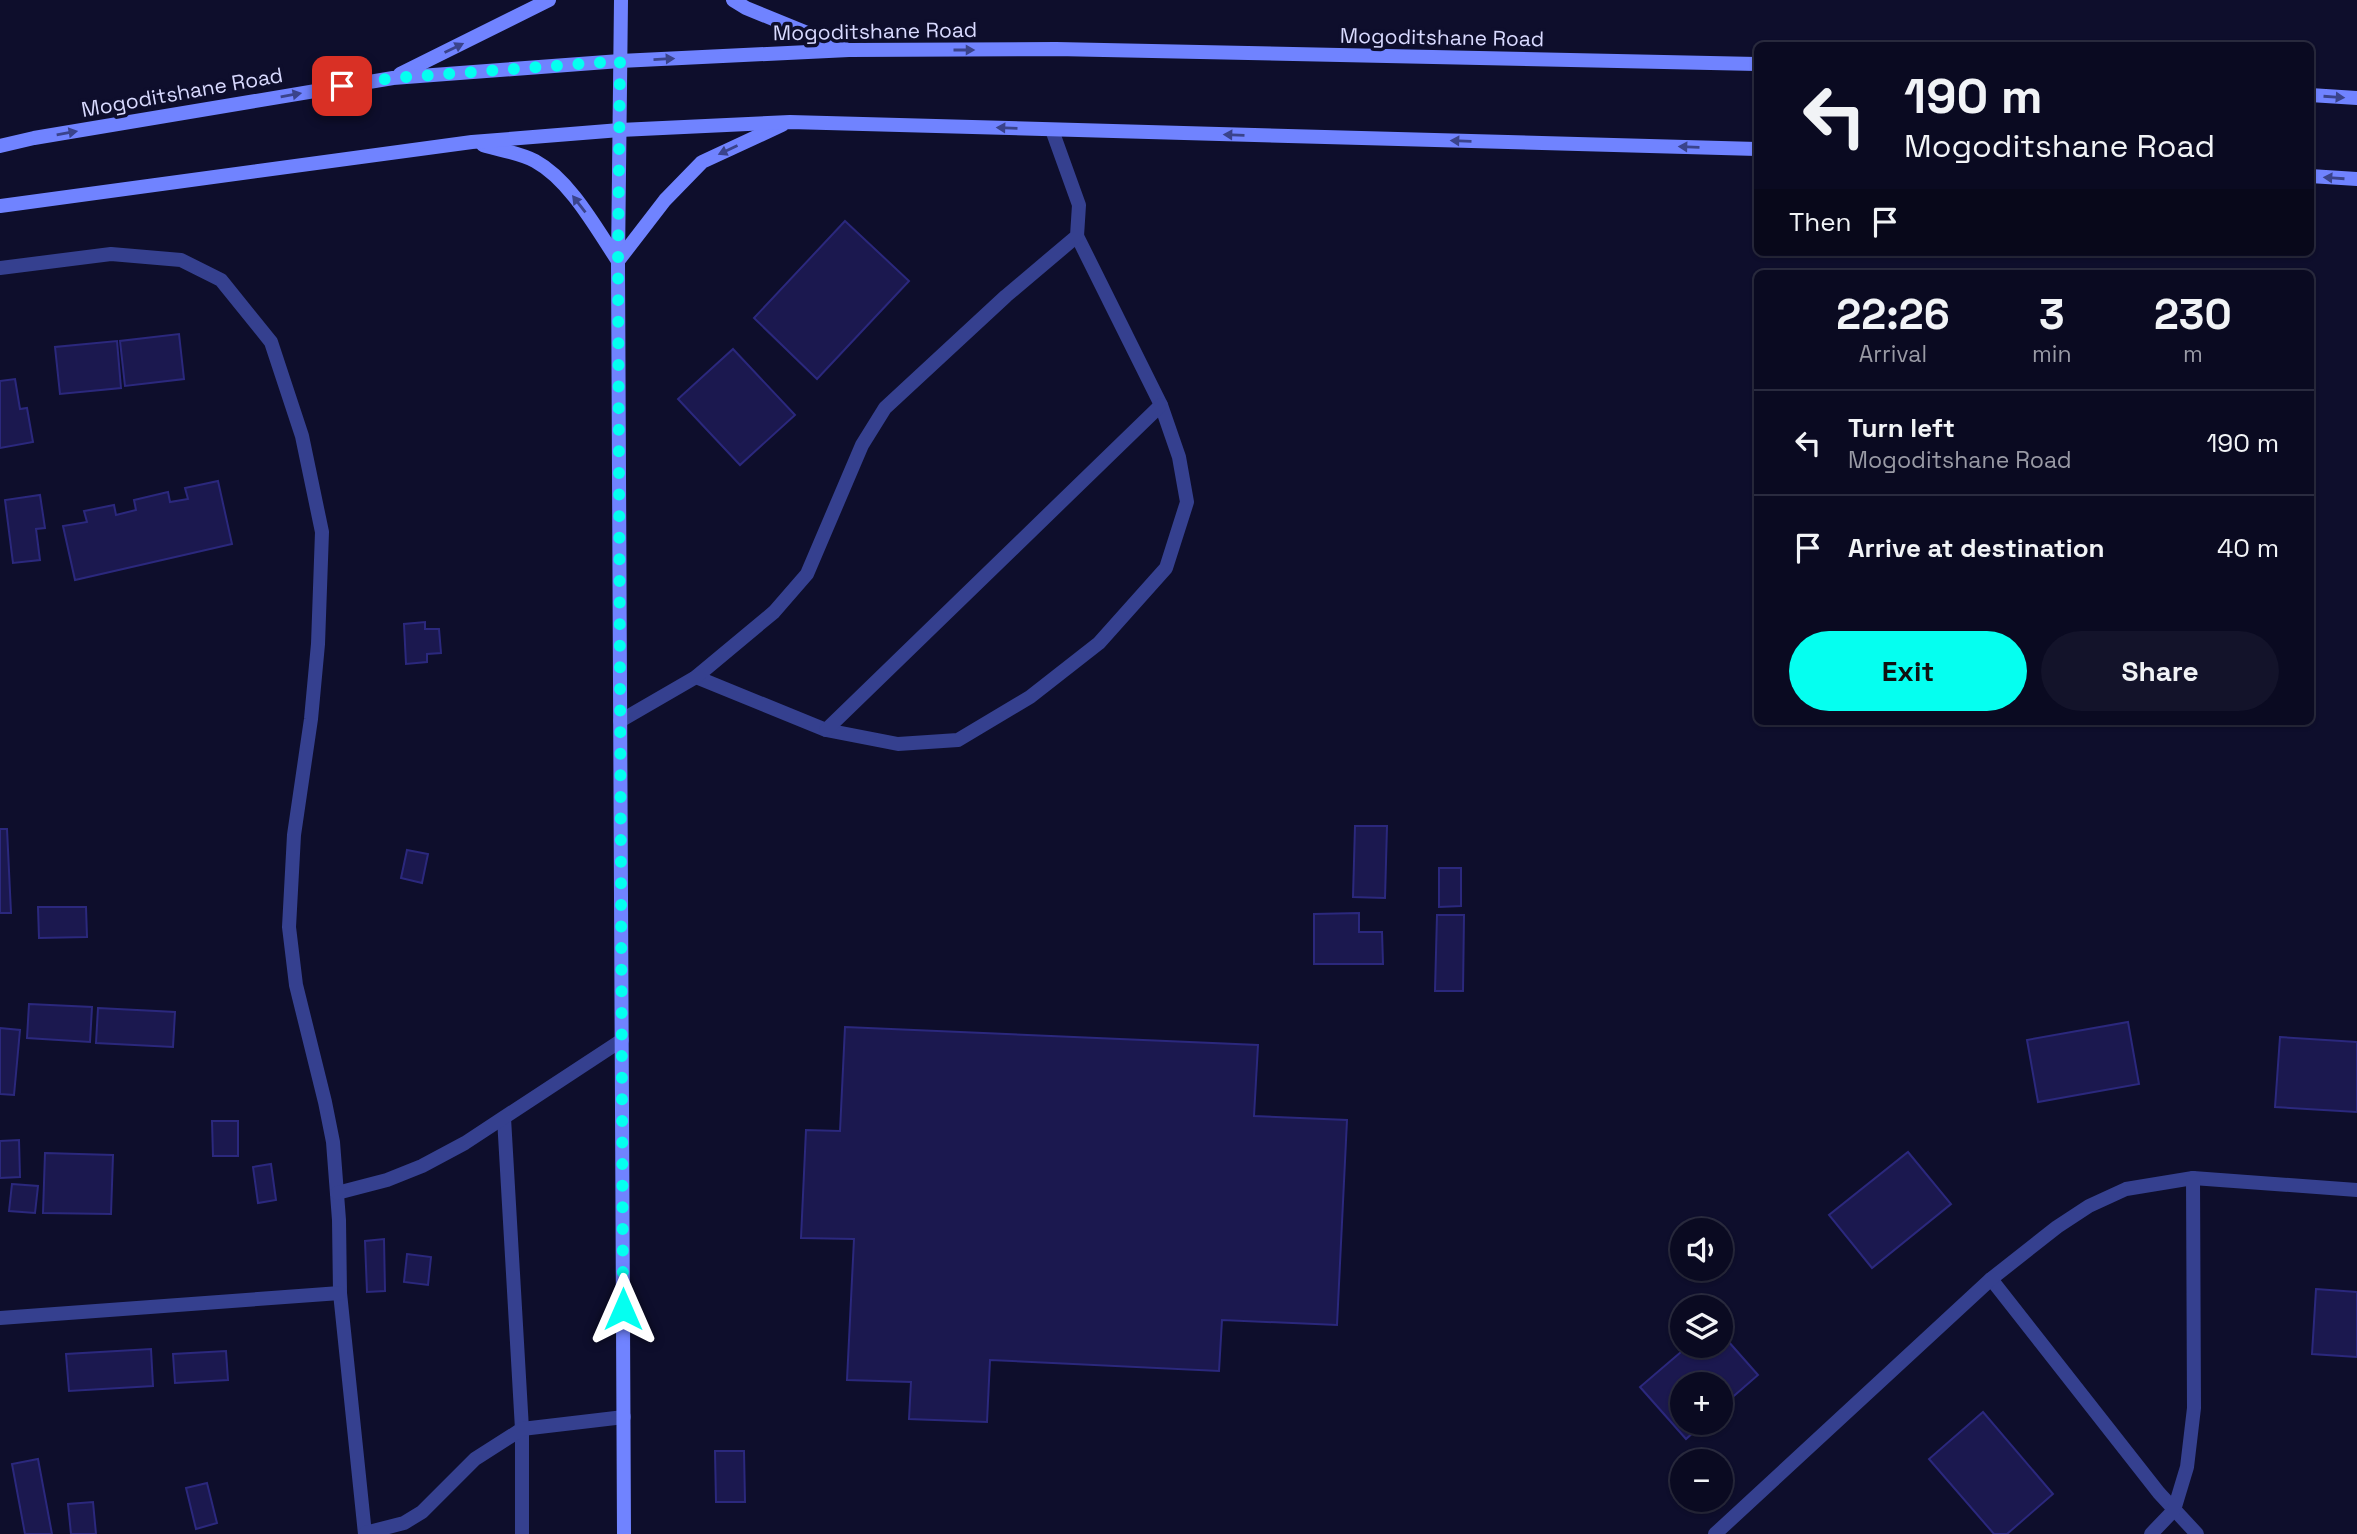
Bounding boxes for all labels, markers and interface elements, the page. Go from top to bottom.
street label: Mogoditshane Road [773,16,977,46]
street label: Mogoditshane Road [1340,22,1544,52]
one-way arrow [444,42,464,53]
one-way arrow [954,44,976,56]
one-way arrow [653,54,675,65]
pin [312,56,372,116]
street label: Mogoditshane Road [79,61,285,123]
text: 190 m [1904,65,2042,127]
icon: arrive [323,67,361,105]
icon: left [1789,70,1880,161]
one-way arrow [280,89,302,100]
one-way arrow [2323,91,2345,102]
one-way arrow [995,123,1017,134]
text: Mogoditshane Road [1904,126,2215,166]
one-way arrow [56,127,78,138]
one-way arrow [1223,129,1245,140]
one-way arrow [1450,135,1472,147]
one-way arrow [1678,141,1700,153]
one-way arrow [718,144,738,156]
one-way arrow [2322,172,2344,183]
one-way arrow [572,196,587,213]
icon: arrive [1866,203,1904,241]
text: Then [1789,205,1852,239]
text: 22:26 [1836,288,1950,341]
text: 3 [2039,288,2065,341]
text: 230 [2154,288,2232,341]
text: Arrival [1859,339,1927,369]
text: min [2032,339,2072,369]
text: m [2183,339,2203,369]
text: Turn left [1848,411,1955,445]
icon: left [1789,424,1827,462]
text: 190 m [2207,426,2279,460]
text: Mogoditshane Road [1848,445,2072,475]
icon: arrive [1789,529,1827,567]
text: Arrive at destination [1848,531,2105,565]
text: 40 m [2217,531,2279,565]
button: Exit [1789,631,2027,711]
button: Share [2041,631,2279,711]
map controls [1670,1218,1733,1512]
button: sound [1670,1218,1733,1281]
position arrow [586,1272,660,1346]
button: layers [1670,1295,1733,1358]
button: + [1670,1372,1733,1435]
button: − [1670,1449,1733,1512]

